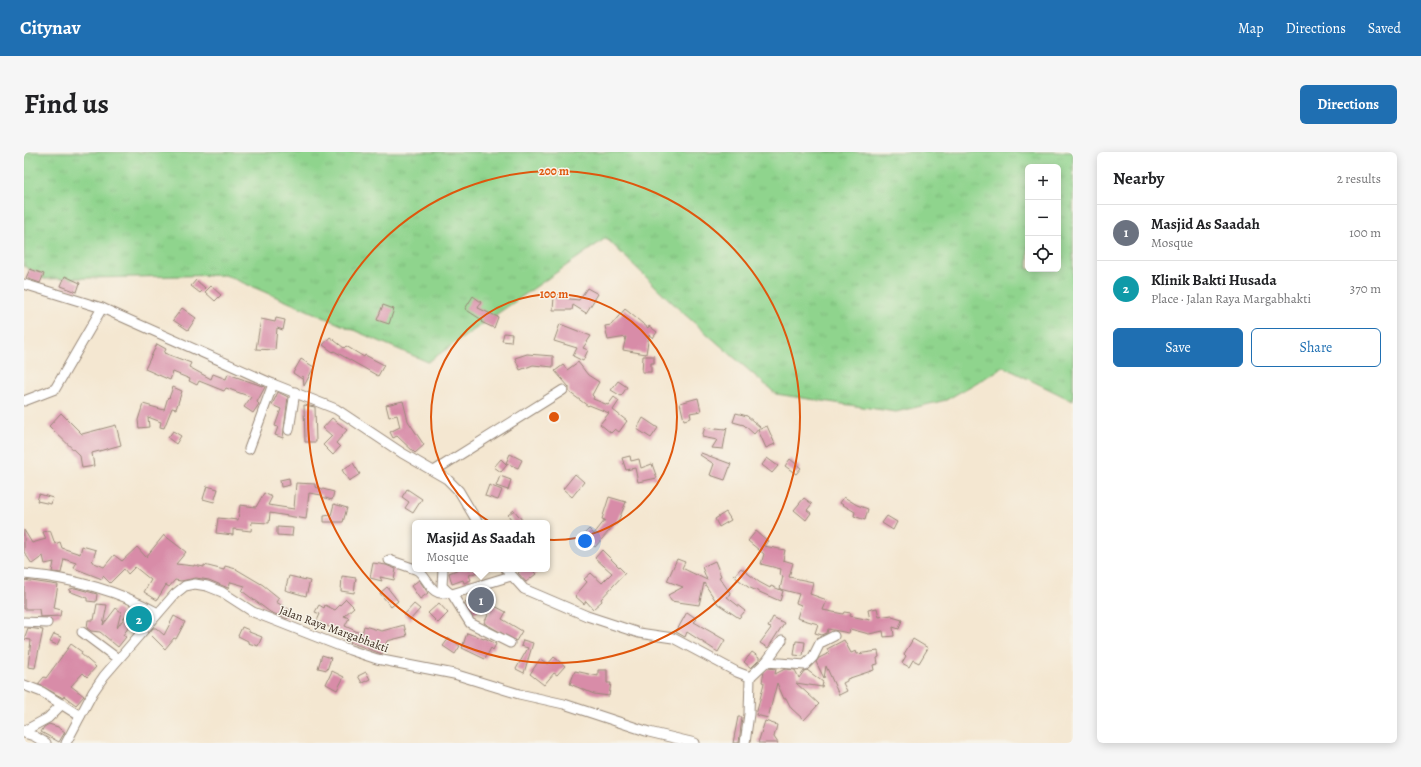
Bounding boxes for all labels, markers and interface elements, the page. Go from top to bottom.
text: Citynav [20,15,81,41]
text: Map [1238,19,1264,38]
text: Directions [1286,19,1346,38]
text: Saved [1368,19,1401,38]
text: Find us [24,85,109,123]
button: Directions [1300,85,1397,124]
text: 200 m [539,163,569,179]
map controls [1025,164,1061,272]
button: + [1025,164,1061,200]
text: Nearby [1113,167,1164,190]
text: 2 results [1337,170,1381,187]
button: − [1025,200,1061,236]
text: Masjid As Saadah [1151,214,1260,234]
text: 1 [1124,224,1128,241]
text: 100 m [1349,224,1381,241]
text: Mosque [1151,234,1193,251]
button: locate [1025,236,1061,272]
text: Klinik Bakti Husada [1151,270,1277,290]
text: 2 [1123,280,1129,297]
text: 370 m [1350,280,1381,297]
text: 100 m [540,286,568,302]
text: Place · Jalan Raya Margabhakti [1151,290,1311,307]
button: Save [1113,328,1243,367]
button: Share [1251,328,1381,367]
centre of rings [547,410,561,424]
popup [412,520,550,572]
text: Masjid As Saadah [427,528,535,548]
your location [575,531,595,551]
text: Mosque [427,548,469,565]
pin: 1 [468,585,494,615]
street label: Jalan Raya Margabhakti [277,602,391,656]
pin: 2 [126,604,152,634]

